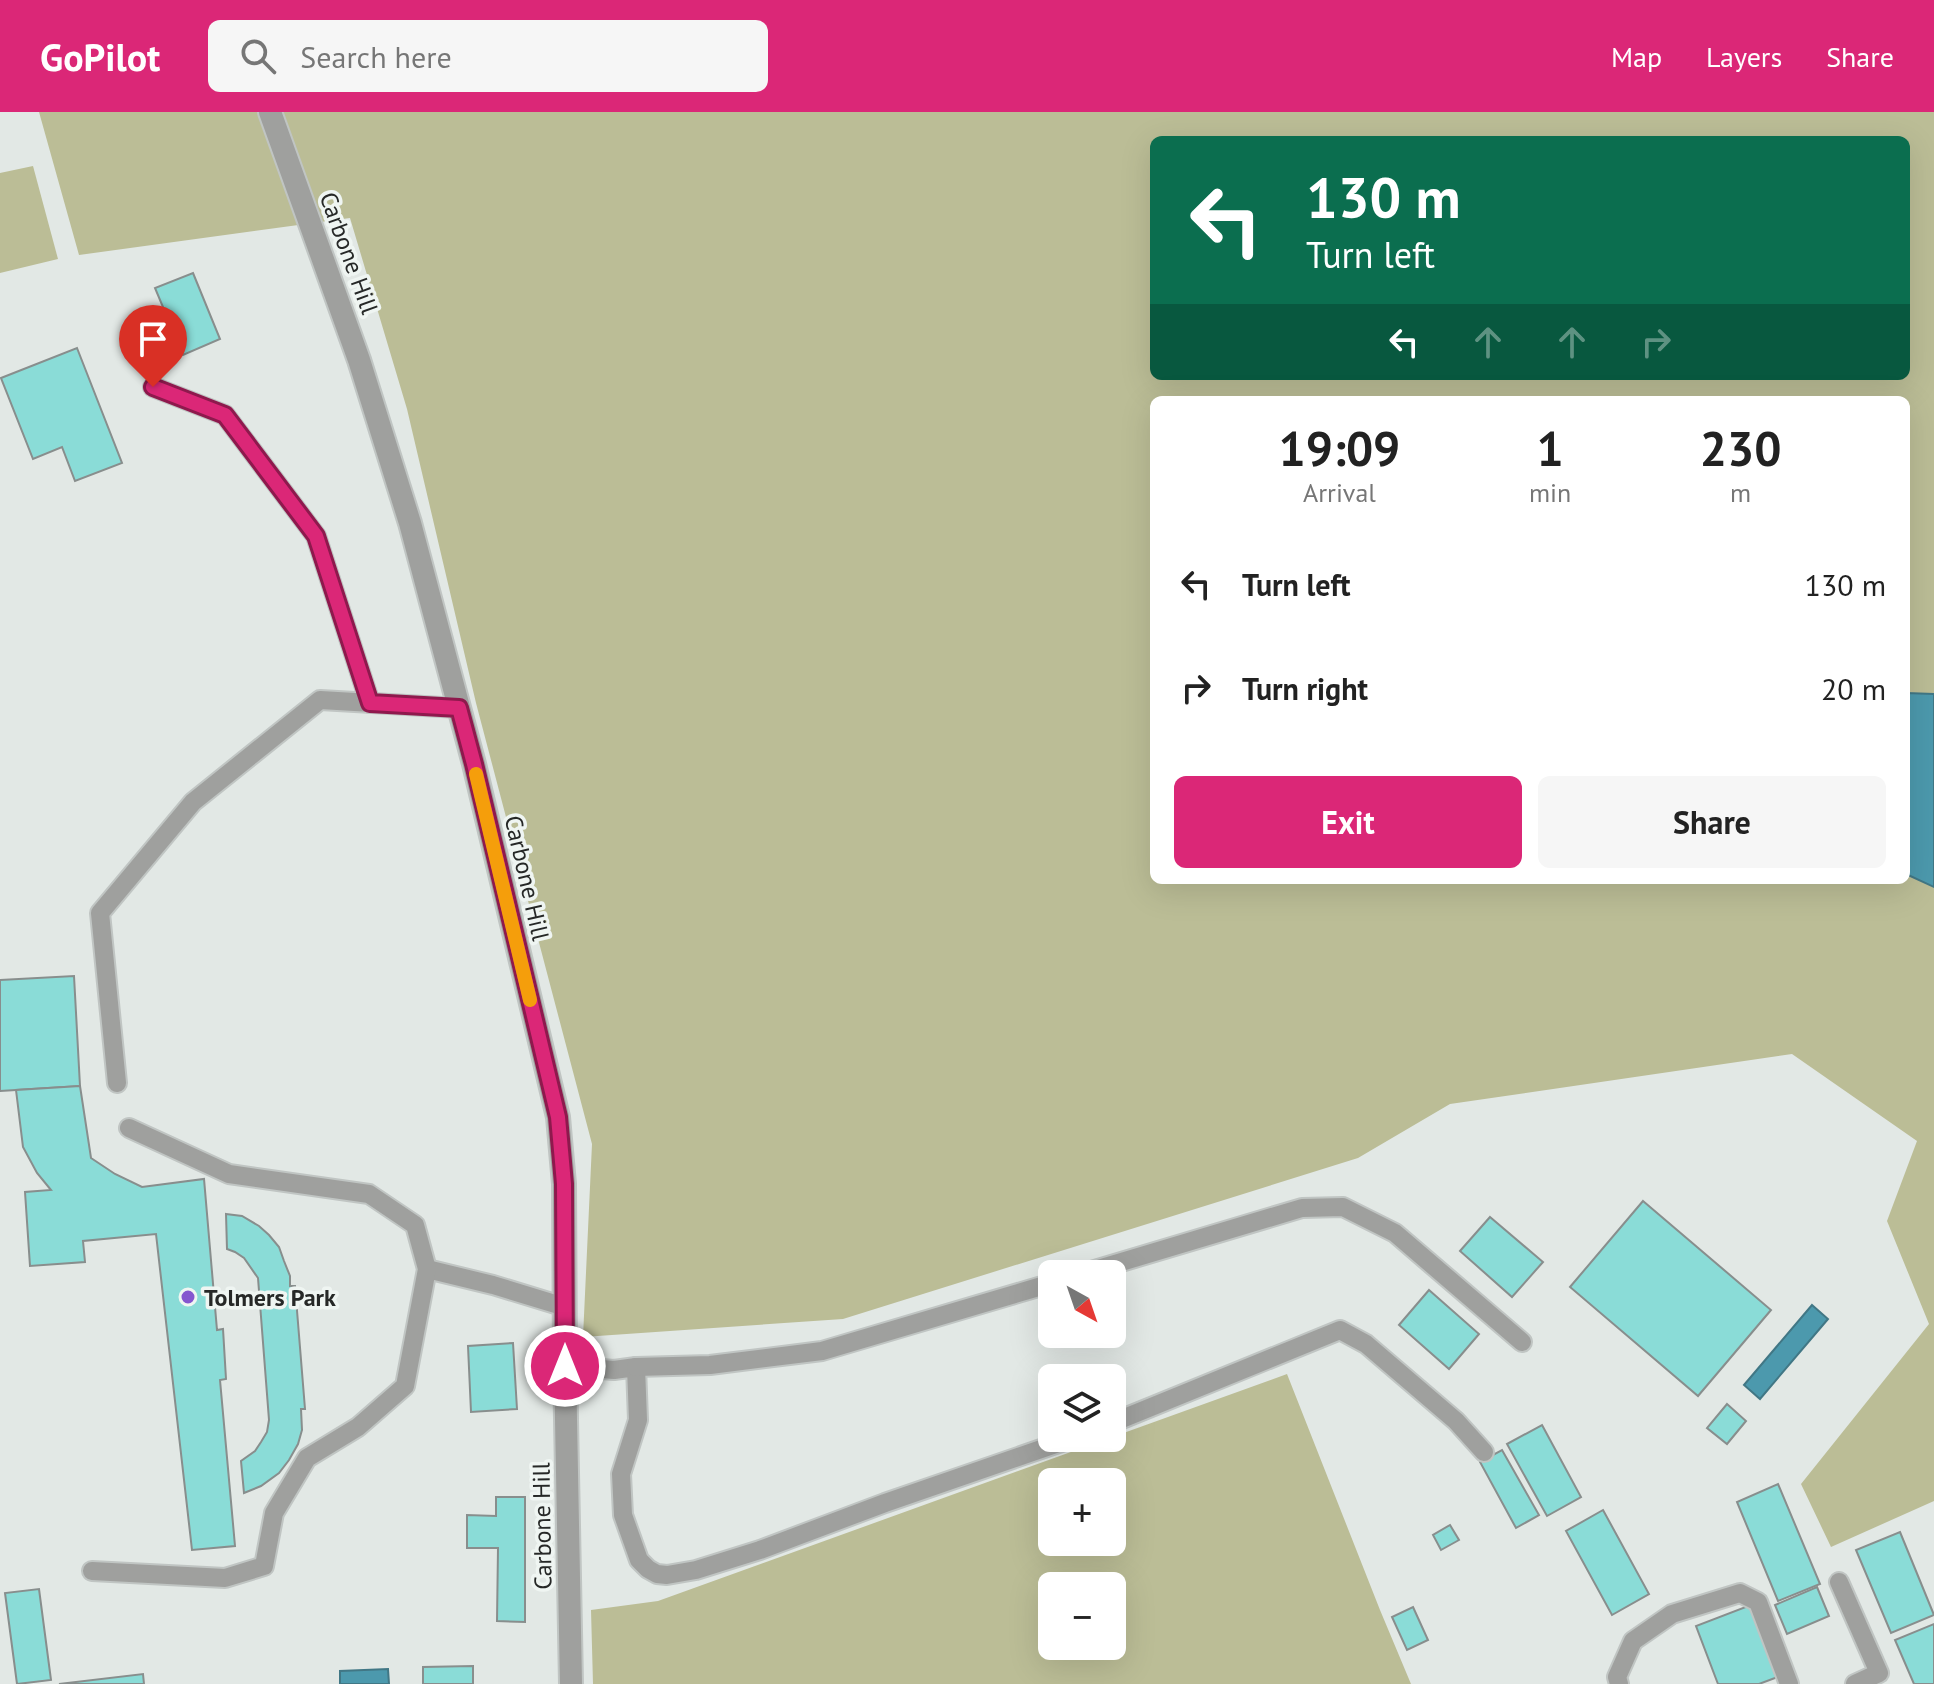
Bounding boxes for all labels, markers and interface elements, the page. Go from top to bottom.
search box [208,20,768,92]
text: GoPilot [40,32,160,81]
icon: search [236,34,280,78]
text: Search here [300,37,452,76]
text: Map [1611,38,1662,75]
text: Layers [1706,38,1782,75]
text: Share [1826,38,1894,75]
text: 130 m [1306,161,1461,233]
icon: left [1174,168,1278,272]
street label: Carbone Hill [313,188,385,318]
text: Turn left [1306,231,1435,278]
pin [119,305,187,387]
icon: arrive [131,317,175,361]
icon: left [1382,320,1426,364]
icon: ahead [1466,320,1510,364]
icon: ahead [1550,320,1594,364]
icon: right [1634,320,1678,364]
text: 19:09 [1279,417,1400,479]
text: 1 [1536,417,1564,479]
text: 230 [1700,417,1781,479]
text: Arrival [1303,476,1376,509]
text: min [1529,476,1571,509]
text: m [1730,476,1751,509]
icon: left [1174,562,1218,606]
text: Turn left [1242,565,1350,604]
text: 130 m [1805,565,1886,604]
icon: right [1174,666,1218,710]
text: Turn right [1242,669,1368,708]
text: 20 m [1821,669,1886,708]
button: Exit [1174,776,1522,868]
button: Share [1538,776,1886,868]
street label: Carbone Hill [498,812,556,944]
north arrow [1038,1260,1126,1348]
map controls [1038,1260,1126,1660]
place label: Tolmers Park [204,1282,336,1313]
marker: Tolmers Park [179,1288,197,1306]
position arrow [523,1324,607,1408]
button: layers [1038,1364,1126,1452]
street label: Carbone Hill [525,1462,559,1590]
button: + [1038,1468,1126,1556]
button: − [1038,1572,1126,1660]

